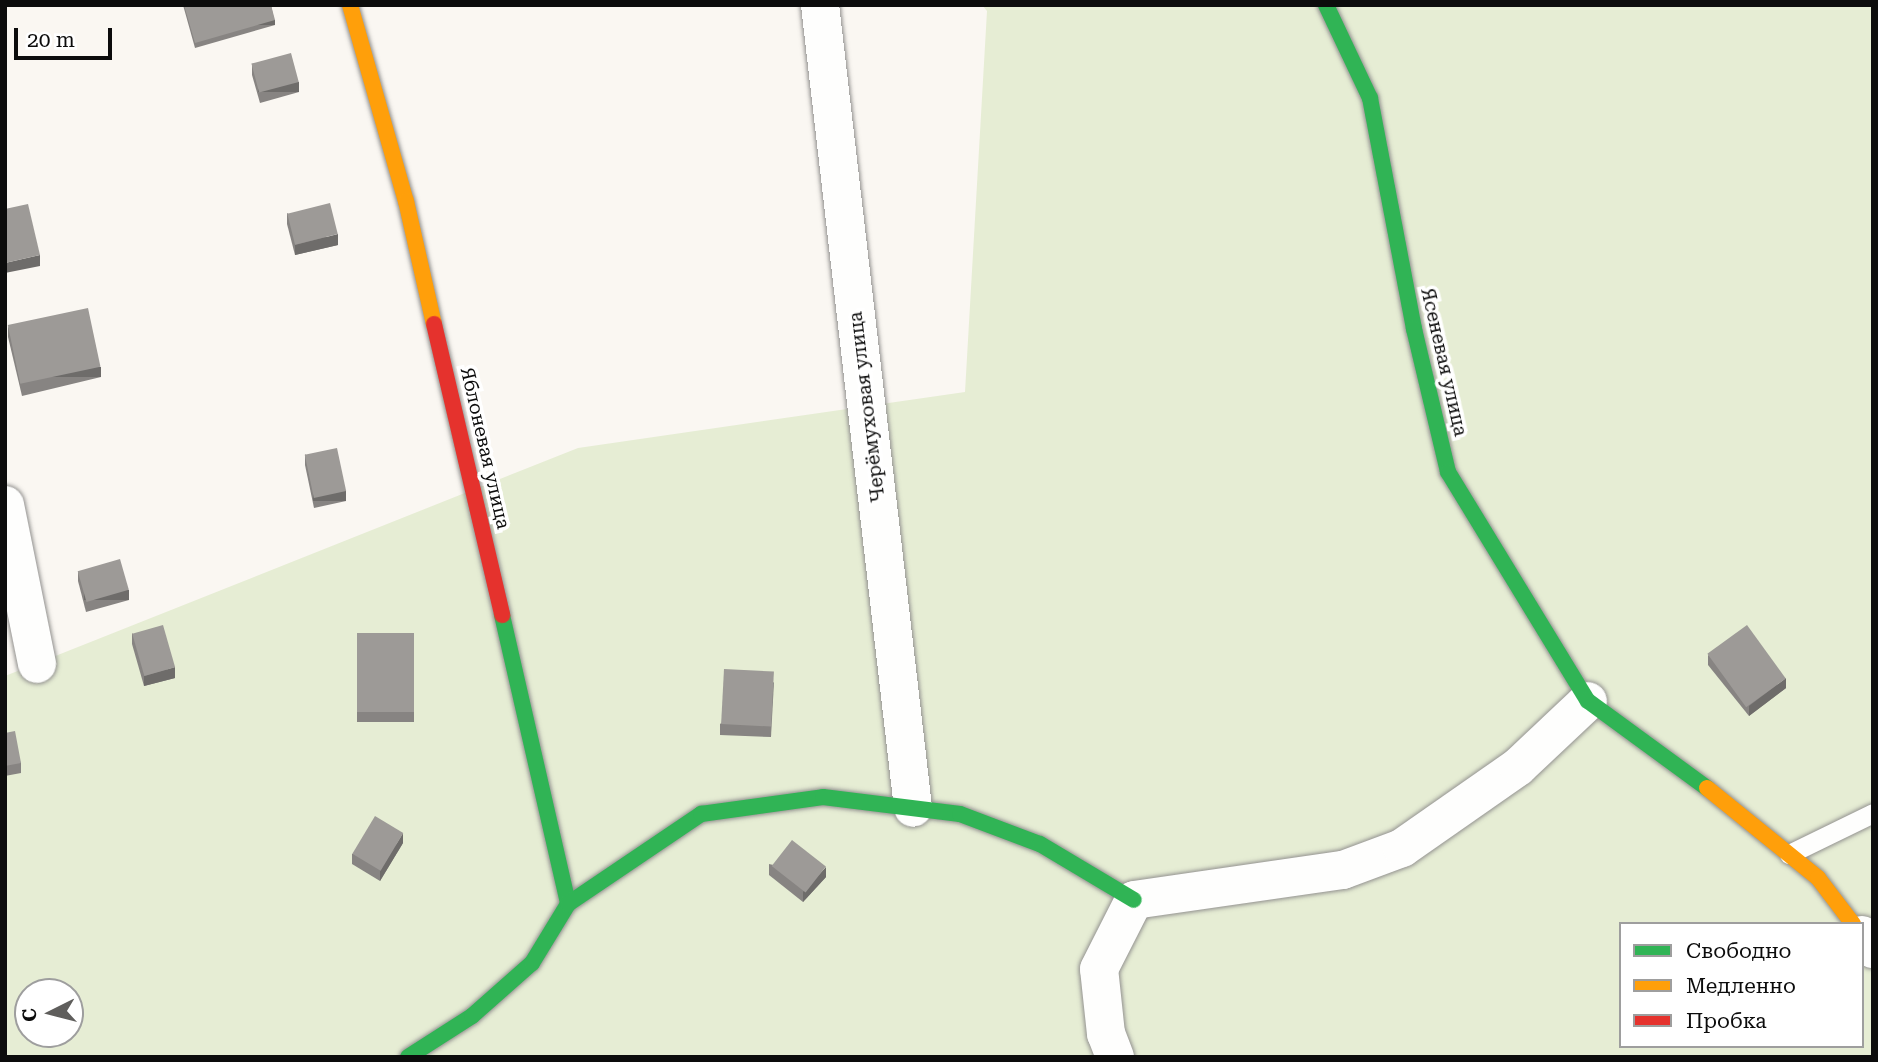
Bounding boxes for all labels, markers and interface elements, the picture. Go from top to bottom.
scale bar [18,14,116,58]
text: 20 m [27,28,75,52]
street label: Ясеневая улица [1416,286,1472,438]
street label: Черёмуховая улица [844,310,890,504]
street label: Яблоневая улица [455,365,515,531]
legend [1619,922,1864,1048]
text: Свободно [1686,939,1792,963]
text: Медленно [1686,974,1796,998]
north arrow [14,978,84,1048]
text: С [17,1007,42,1023]
text: Пробка [1686,1009,1767,1033]

